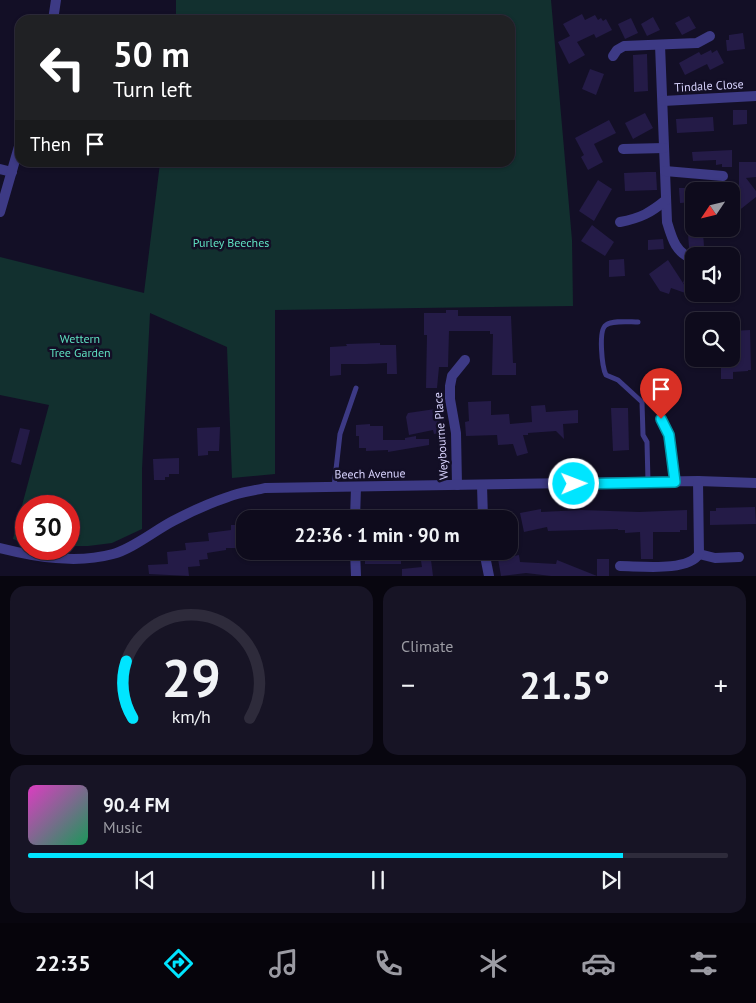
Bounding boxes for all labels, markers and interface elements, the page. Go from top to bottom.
text: 50 m [113,31,190,77]
icon: left [30,35,95,100]
text: Turn left [113,75,192,103]
street label: Tindale Close [674,76,744,95]
icon: arrive [81,130,109,158]
text: Then [30,132,71,156]
north arrow [685,182,740,238]
map controls [685,182,740,367]
park label: Purley Beeches [193,235,269,250]
button: sound [685,247,740,302]
button: search [685,312,740,367]
park label: Wettern Tree Garden [49,331,111,360]
pin [640,368,682,419]
icon: arrive [647,375,675,403]
street label: Weybourne Place [430,392,451,480]
position arrow [547,457,599,509]
street label: Beech Avenue [334,465,406,482]
speed limit sign: 30 [15,495,80,560]
text: 22:36 · 1 min · 90 m [294,523,460,547]
text: Climate [401,636,453,656]
text: 29 [162,644,221,711]
text: 21.5° [519,660,610,709]
text: − [401,666,415,703]
text: + [714,666,728,703]
text: km/h [172,705,211,728]
text: 90.4 FM [103,793,170,817]
text: Music [103,817,143,837]
icon: previous [131,866,159,894]
icon: pause [364,866,392,894]
icon: next [597,866,625,894]
icon: directions [161,946,196,981]
icon: music [266,946,301,981]
icon: phone [371,946,406,981]
icon: climate [476,946,511,981]
icon: car [581,946,616,981]
icon: filters [686,946,721,981]
text: 22:35 [35,949,91,977]

